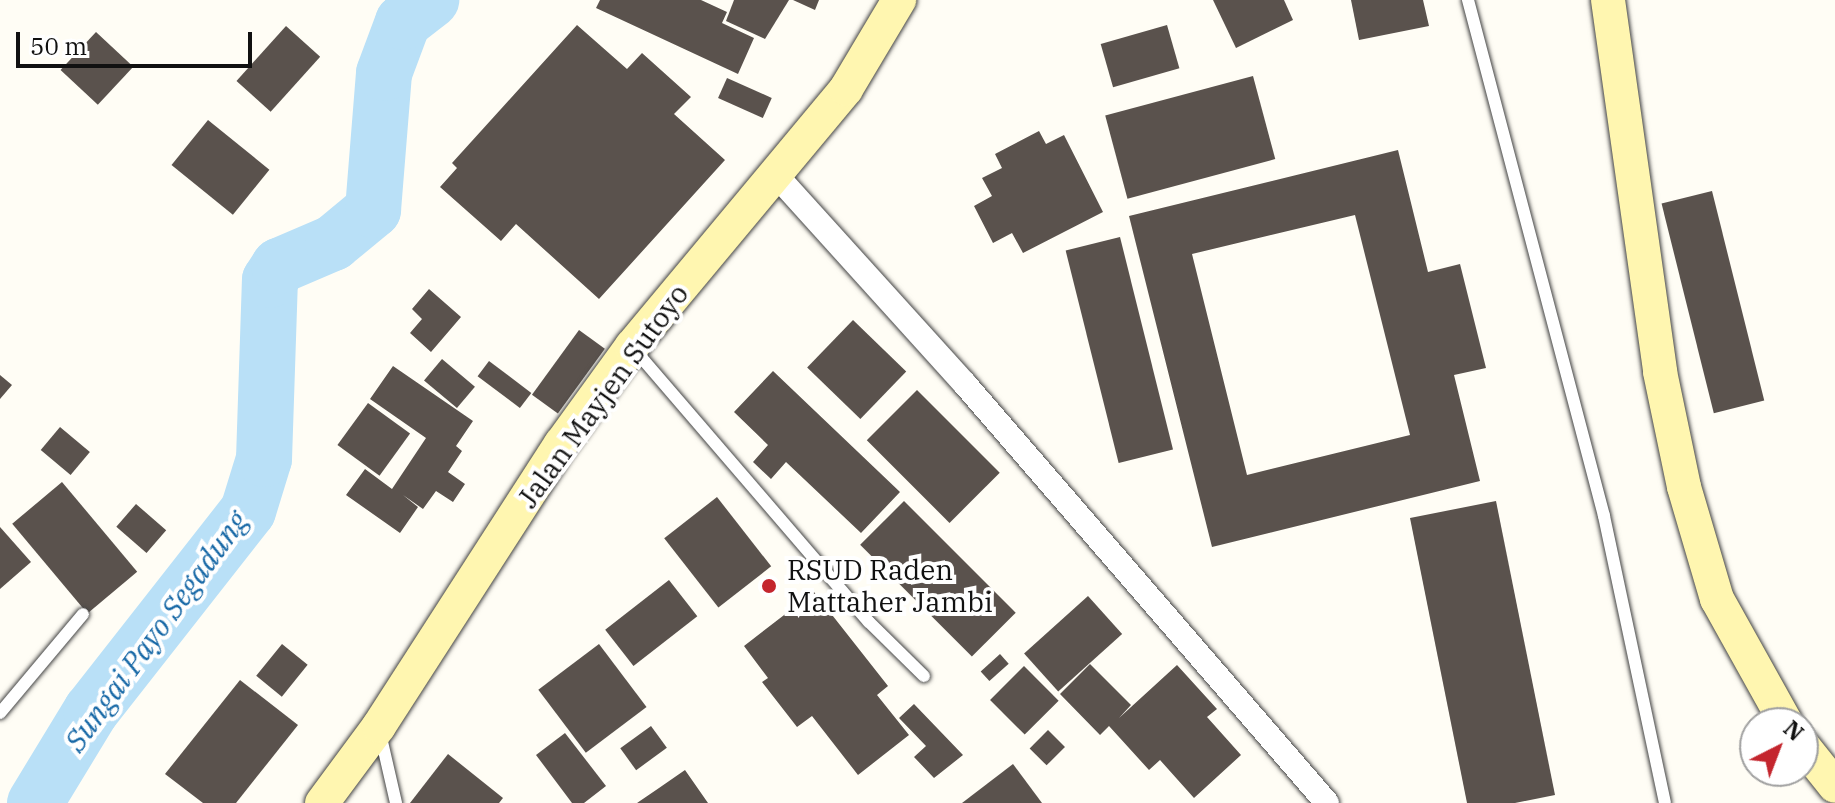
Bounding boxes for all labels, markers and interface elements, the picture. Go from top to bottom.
scale bar [20,16,256,66]
text: 50 m [30,30,87,62]
street label: Jalan Mayjen Sutoyo [511,278,695,514]
water label: Sungai Payo Segadung [57,504,255,758]
place label: RSUD Raden Mattaher Jambi [787,553,993,619]
marker: RSUD Raden Mattaher Jambi [758,575,780,597]
north arrow [1739,707,1819,787]
text: N [1778,714,1810,747]

